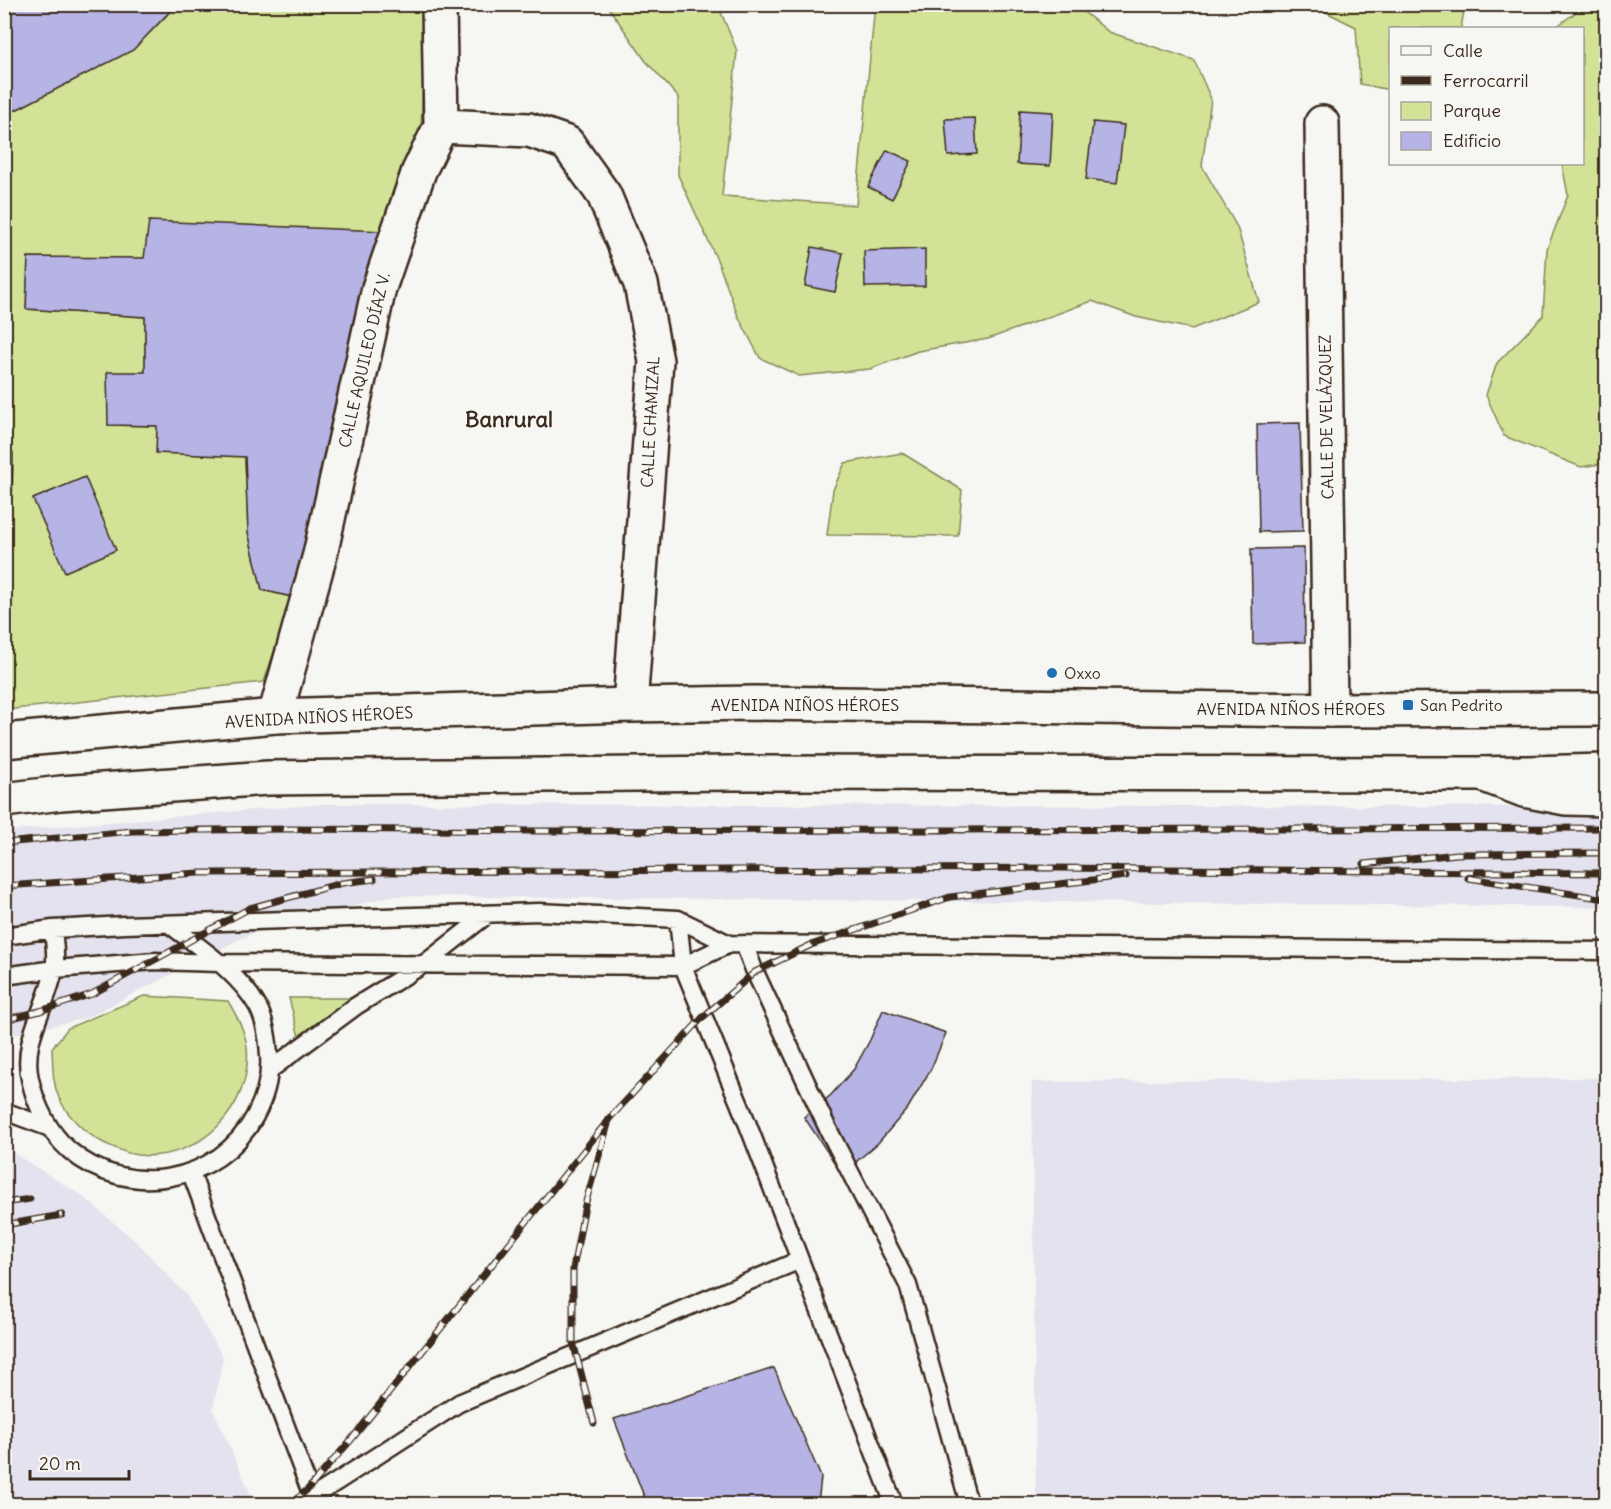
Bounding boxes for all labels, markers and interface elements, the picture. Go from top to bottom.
legend [1389,27,1584,165]
text: Calle [1443,39,1483,62]
text: Ferrocarril [1443,69,1529,92]
text: Parque [1443,99,1501,122]
text: Edificio [1443,129,1501,152]
street label: CALLE AQUILEO DÍAZ V. [334,270,394,450]
street label: CALLE DE VELÁZQUEZ [1315,334,1337,500]
street label: CALLE CHAMIZAL [637,355,663,488]
district label: Banrural [465,405,553,433]
place label: Oxxo [1064,663,1101,683]
marker: Oxxo [1045,666,1059,680]
street label: AVENIDA NIÑOS HÉROES [711,695,899,715]
place label: San Pedrito [1420,695,1503,715]
marker: San Pedrito [1401,698,1415,712]
street label: AVENIDA NIÑOS HÉROES [1197,699,1385,719]
street label: AVENIDA NIÑOS HÉROES [224,702,414,732]
scale bar [30,1443,129,1481]
text: 20 m [39,1452,81,1475]

